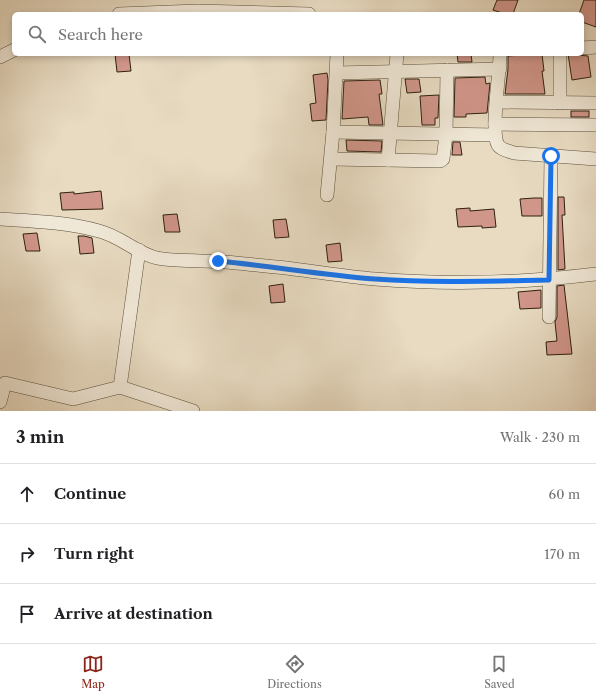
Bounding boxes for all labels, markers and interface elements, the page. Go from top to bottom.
search box [12,12,584,56]
icon: search [26,23,48,45]
text: Search here [58,25,143,44]
route start [542,147,560,165]
route end [209,252,227,270]
text: 3 min [16,427,65,447]
text: Walk · 230 m [500,429,580,445]
icon: ahead [16,483,38,505]
text: Continue [54,484,126,503]
text: 60 m [549,486,580,502]
icon: right [16,543,38,565]
text: Turn right [54,544,134,563]
text: 170 m [544,546,580,562]
icon: arrive [16,603,38,625]
text: Arrive at destination [54,604,213,623]
tab: Map [81,653,105,691]
tab: Directions [267,653,322,691]
tab: Saved [484,653,515,691]

